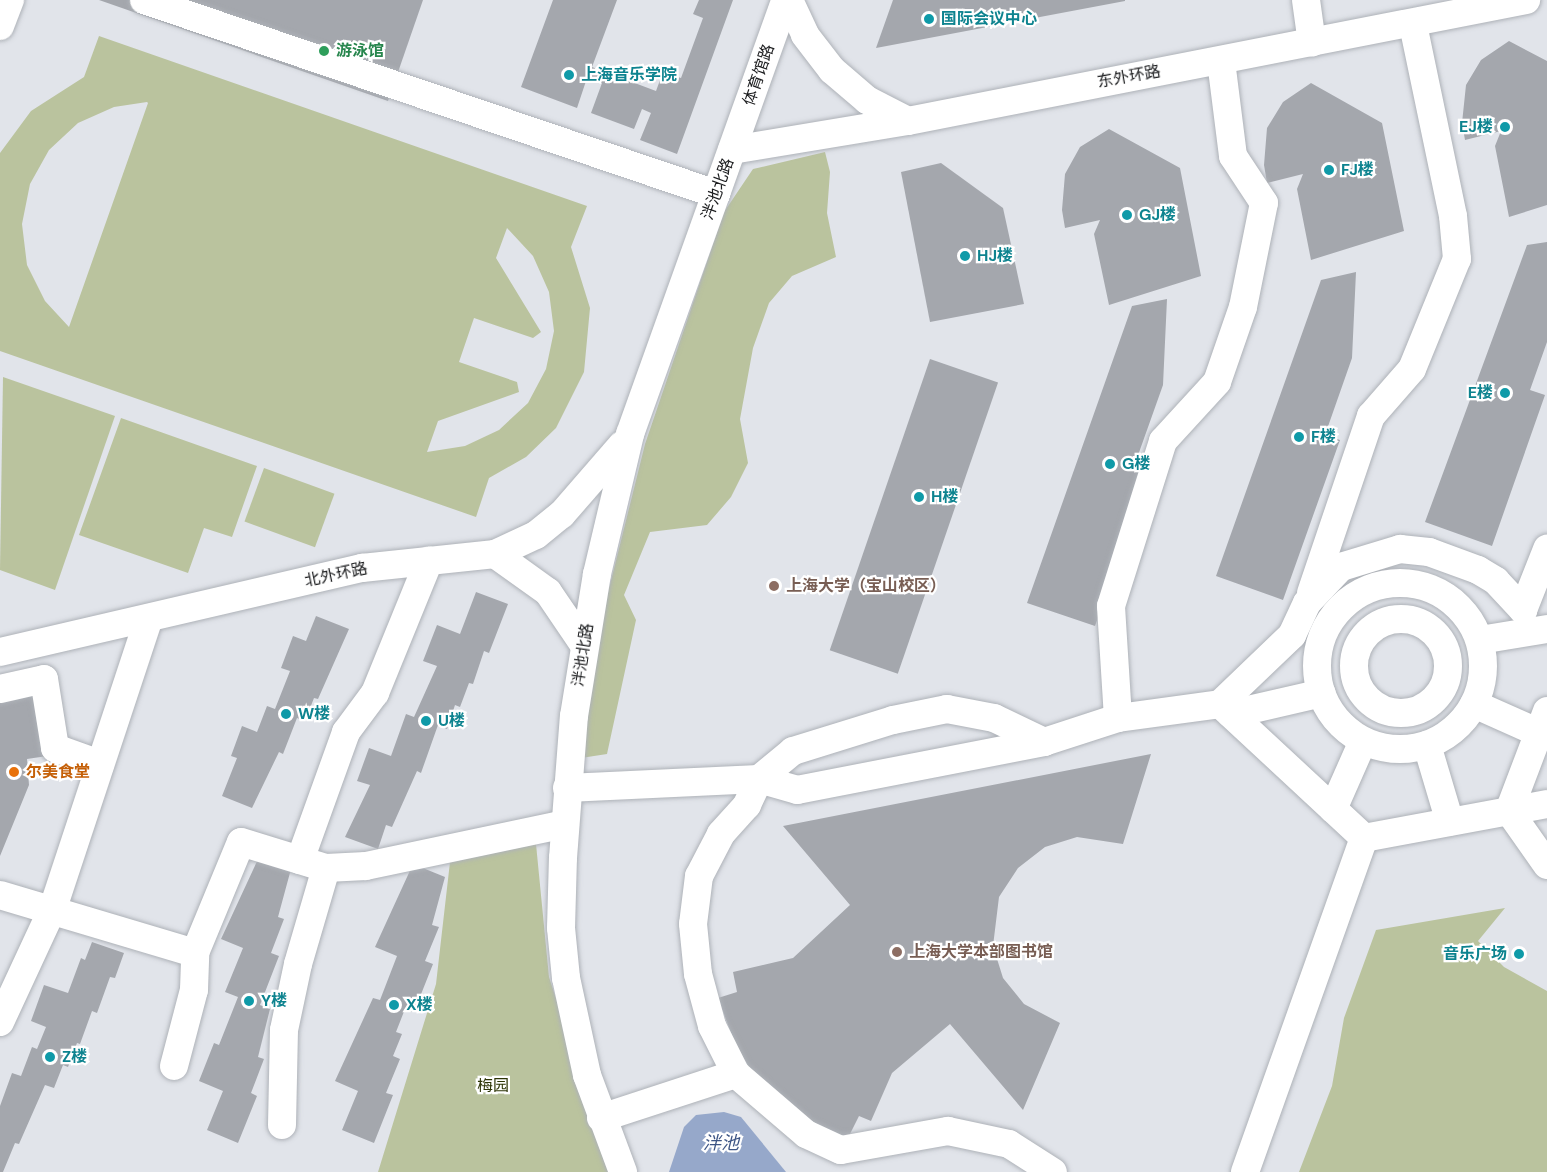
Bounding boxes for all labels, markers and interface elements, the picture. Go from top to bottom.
place label: 国际会议中心 [941,9,1037,29]
marker: 国际会议中心 [922,12,936,26]
place label: 游泳馆 [336,41,384,61]
street label: 体育馆路 [740,42,778,108]
marker: 游泳馆 [317,44,331,58]
street label: 东外环路 [1096,62,1162,92]
place label: 上海音乐学院 [581,65,677,85]
marker: 上海音乐学院 [562,68,576,82]
place label: EJ楼 [1459,117,1493,137]
marker: EJ楼 [1498,120,1512,134]
street label: 泮池北路 [698,156,738,222]
place label: FJ楼 [1341,160,1374,180]
marker: FJ楼 [1322,163,1336,177]
place label: GJ楼 [1139,205,1176,225]
marker: GJ楼 [1120,208,1134,222]
place label: HJ楼 [977,246,1013,266]
marker: HJ楼 [958,249,972,263]
place label: E楼 [1468,383,1493,403]
marker: E楼 [1498,386,1512,400]
place label: F楼 [1311,427,1336,447]
marker: F楼 [1292,430,1306,444]
place label: G楼 [1122,454,1150,474]
marker: G楼 [1103,457,1117,471]
place label: H楼 [931,487,958,507]
marker: H楼 [912,490,926,504]
street label: 北外环路 [303,559,369,591]
place label: 上海大学（宝山校区） [786,576,946,596]
marker: 上海大学（宝山校区） [767,579,781,593]
street label: 泮池北路 [569,622,597,688]
place label: W楼 [298,704,330,724]
marker: W楼 [279,707,293,721]
place label: U楼 [438,711,465,731]
marker: U楼 [419,714,433,728]
place label: 尔美食堂 [26,762,90,782]
marker: 尔美食堂 [7,765,21,779]
place label: 上海大学本部图书馆 [909,942,1053,962]
place label: 音乐广场 [1443,944,1507,964]
marker: 上海大学本部图书馆 [890,945,904,959]
marker: 音乐广场 [1512,947,1526,961]
place label: Y楼 [261,991,287,1011]
marker: Y楼 [242,994,256,1008]
place label: X楼 [406,995,433,1015]
marker: X楼 [387,998,401,1012]
place label: Z楼 [62,1047,87,1067]
marker: Z楼 [43,1050,57,1064]
park label: 梅园 [477,1076,509,1096]
water label: 泮池 [703,1132,739,1154]

